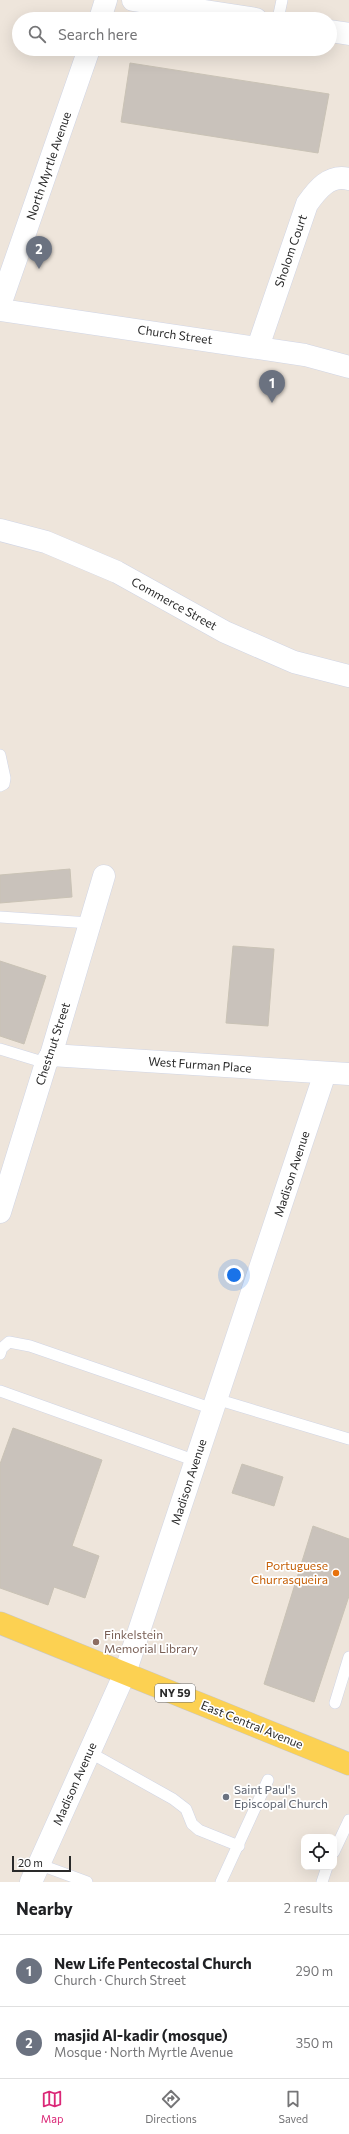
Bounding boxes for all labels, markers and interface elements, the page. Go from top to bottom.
search box [12,12,337,56]
icon: search [26,23,48,45]
text: Search here [58,25,137,43]
street label: North Myrtle Avenue [23,110,73,222]
street label: Sholom Court [271,212,309,289]
pin: 2 [26,236,52,269]
street label: Church Street [137,322,214,346]
pin: 1 [259,370,285,403]
street label: Commerce Street [129,574,220,632]
street label: Chestnut Street [32,1000,72,1087]
street label: West Furman Place [148,1053,252,1075]
street label: Madison Avenue [271,1129,312,1218]
your location [224,1265,244,1285]
street label: Madison Avenue [168,1437,209,1526]
place label: Portuguese Churrasqueira [251,1558,328,1586]
marker: Portuguese Churrasqueira [331,1568,341,1578]
place label: Finkelstein Memorial Library [104,1627,198,1655]
marker: Finkelstein Memorial Library [91,1637,101,1647]
road number: NY 59 [155,1684,195,1702]
street label: East Central Avenue [199,1697,305,1751]
street label: Madison Avenue [49,1740,99,1827]
place label: Saint Paul's Episcopal Church [234,1782,328,1810]
marker: Saint Paul's Episcopal Church [221,1792,231,1802]
map controls [301,1834,337,1870]
button: locate [301,1834,337,1870]
scale bar [12,1854,71,1873]
text: 20 m [18,1856,43,1869]
text: Nearby [16,1898,73,1919]
text: 2 results [284,1900,333,1916]
text: New Life Pentecostal Church [54,1954,252,1972]
text: 1 [26,1963,32,1979]
text: 290 m [296,1963,333,1979]
text: Church · Church Street [54,1972,186,1988]
text: masjid Al-kadir (mosque) [54,2026,228,2044]
text: 2 [25,2035,33,2051]
text: 350 m [296,2035,333,2051]
text: Mosque · North Myrtle Avenue [54,2044,233,2060]
tab: Map [41,2088,64,2125]
tab: Directions [145,2088,197,2125]
tab: Saved [278,2088,308,2125]

